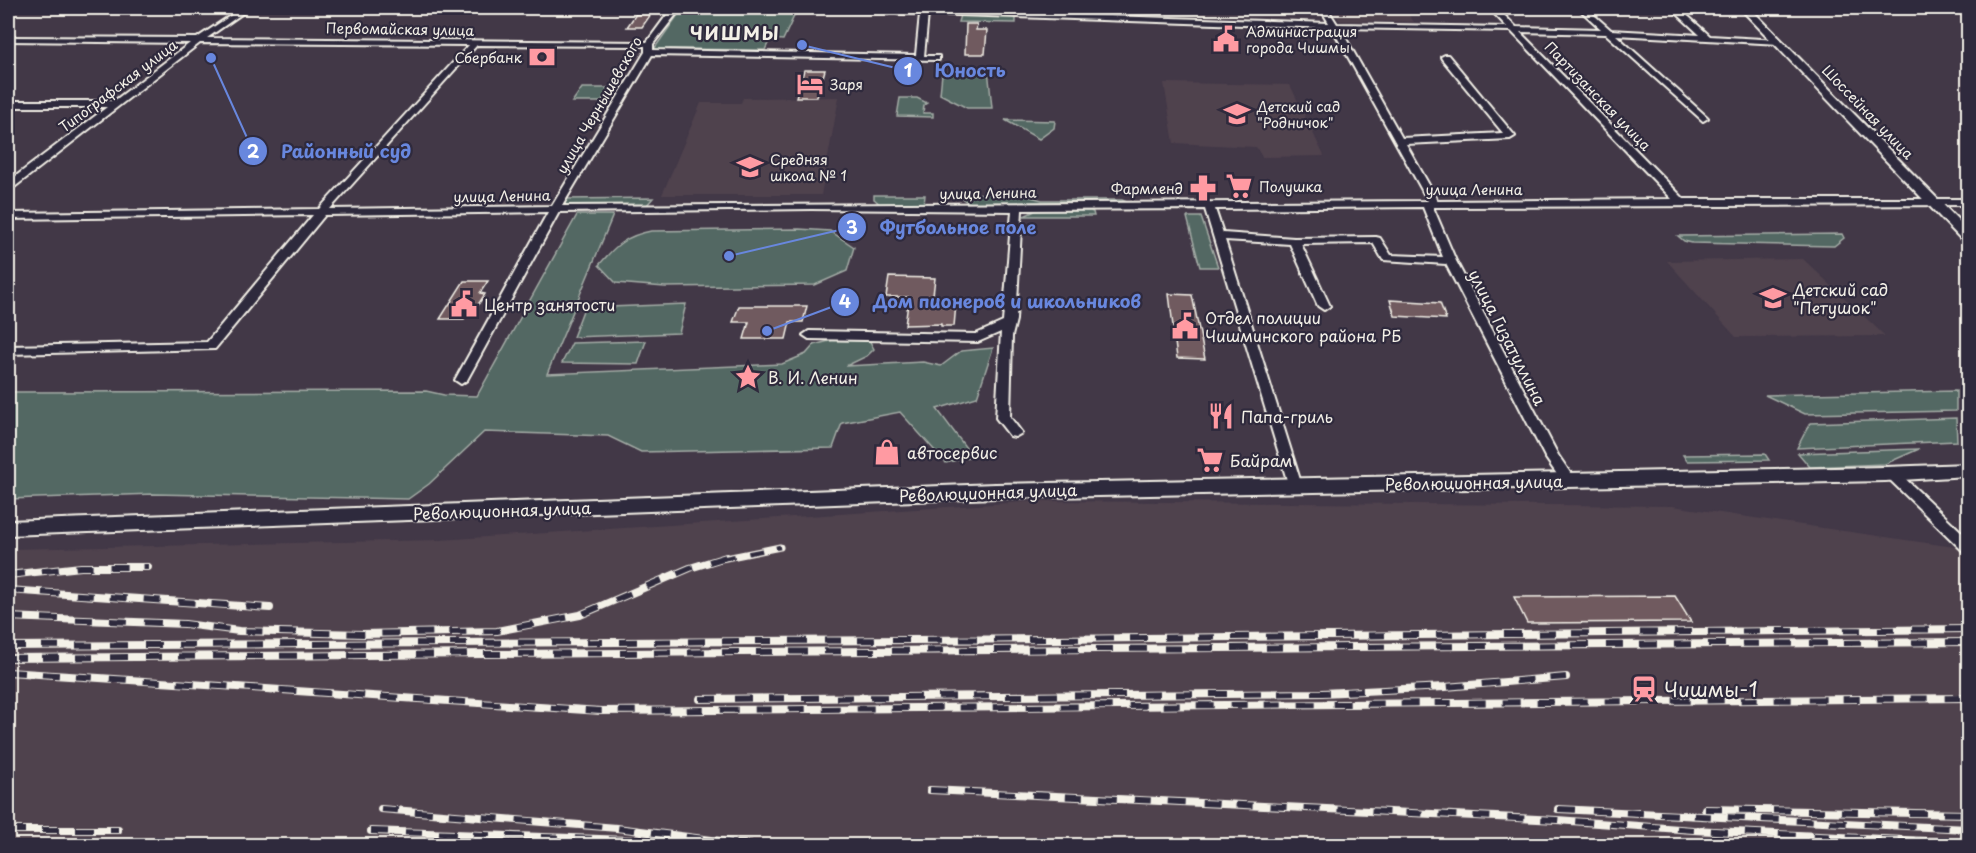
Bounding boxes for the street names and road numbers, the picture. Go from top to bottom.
street label: Первомайская улица [326,17,475,41]
street label: улица Чернышевского [551,32,647,178]
street label: Типографская улица [54,34,182,138]
street label: Партизанская улица [1540,37,1656,155]
street label: Шоссейная улица [1817,60,1919,164]
street label: улица Ленина [1425,179,1523,200]
street label: улица Ленина [939,182,1037,204]
street label: улица Ленина [453,185,551,207]
street label: улица Гизатуллина [1463,265,1553,409]
street label: Революционная улица [1385,468,1563,496]
street label: Революционная улица [899,477,1077,507]
street label: Революционная улица [413,495,591,525]

